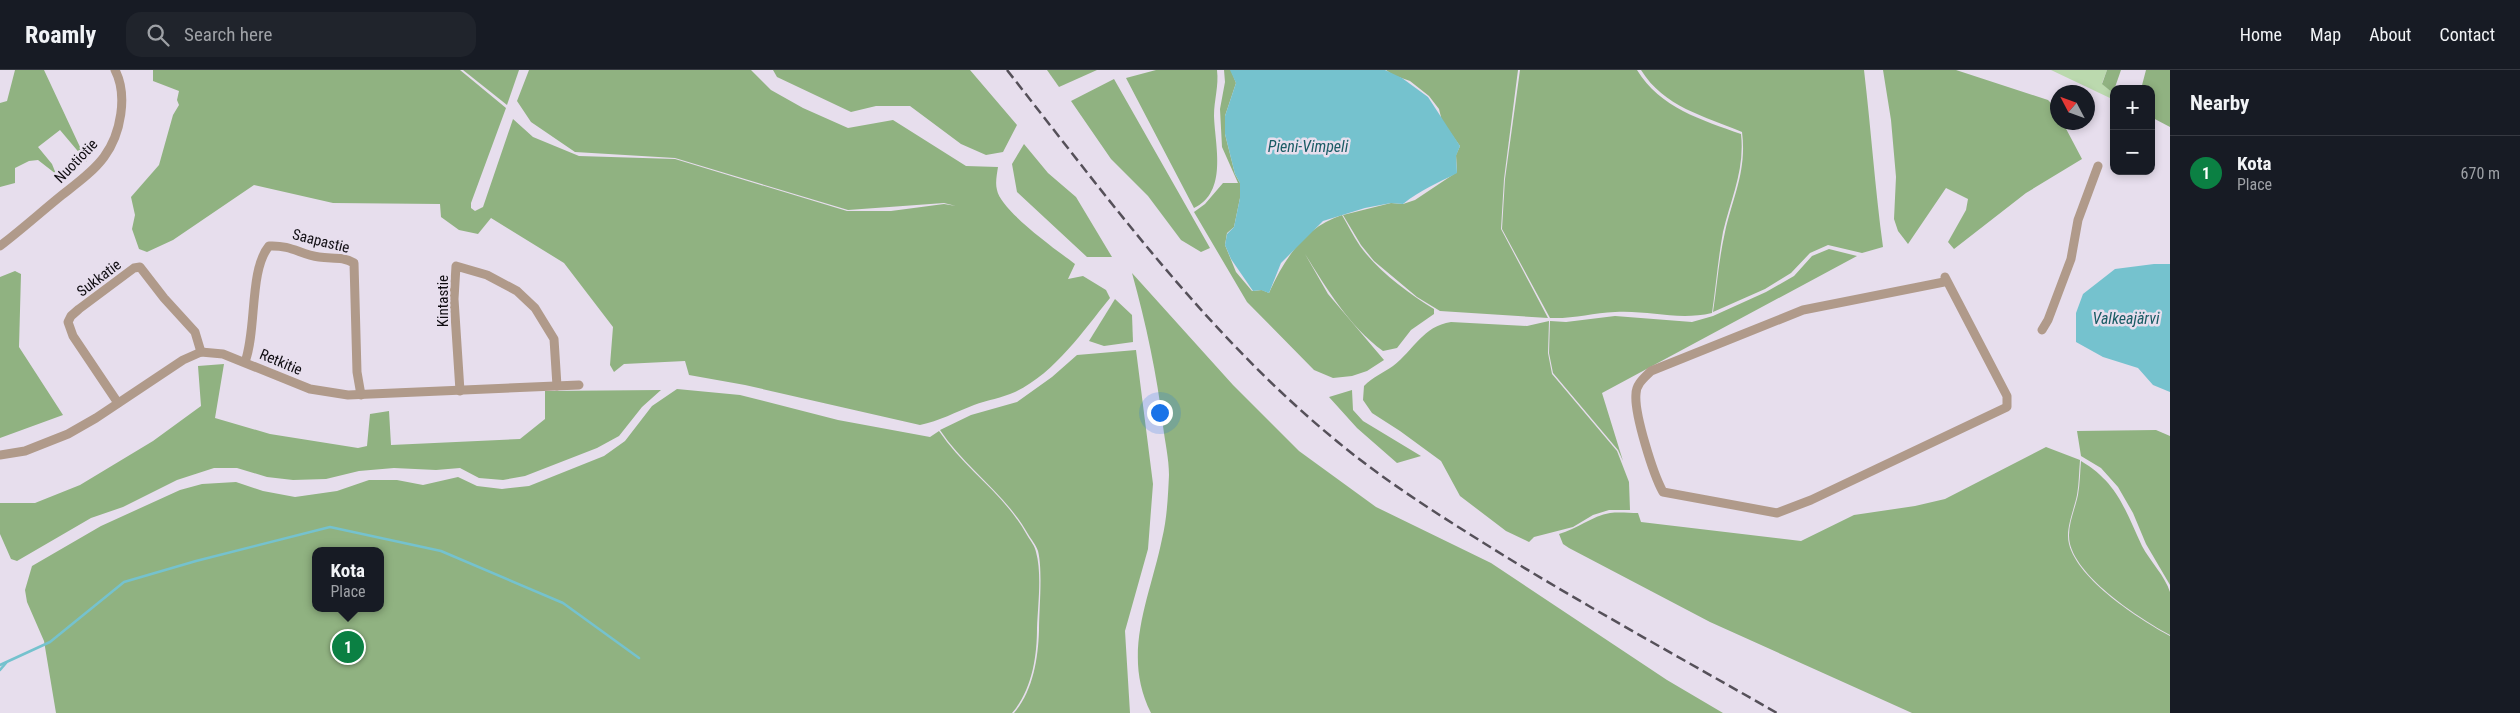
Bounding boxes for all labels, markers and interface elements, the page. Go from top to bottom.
search box [126,12,476,57]
text: Roamly [25,21,96,49]
icon: search [144,21,172,49]
text: Search here [184,23,272,46]
text: Home [2240,24,2282,45]
text: Map [2310,24,2341,45]
text: About [2369,24,2411,45]
text: Contact [2439,24,2495,45]
north arrow [2050,85,2095,130]
map controls [2110,85,2155,175]
button: + [2110,85,2155,130]
text: Nearby [2190,91,2249,115]
button: − [2110,130,2155,175]
street label: Nuotiotie [51,135,101,187]
water label: Pieni-Vimpeli [1268,137,1349,156]
text: Kota [2237,152,2272,175]
text: 1 [2202,164,2210,183]
text: 670 m [2461,164,2500,183]
text: Place [2237,175,2272,194]
street label: Saapastie [290,225,352,257]
street label: Sukkatie [73,256,125,300]
street label: Kintastie [434,275,452,327]
water label: Valkeajärvi [2093,309,2160,328]
street label: Retkitie [257,345,305,379]
your location [1147,400,1173,426]
popup [312,547,384,612]
text: Kota [330,559,365,582]
text: Place [330,582,366,601]
pin: 1 [332,628,364,666]

